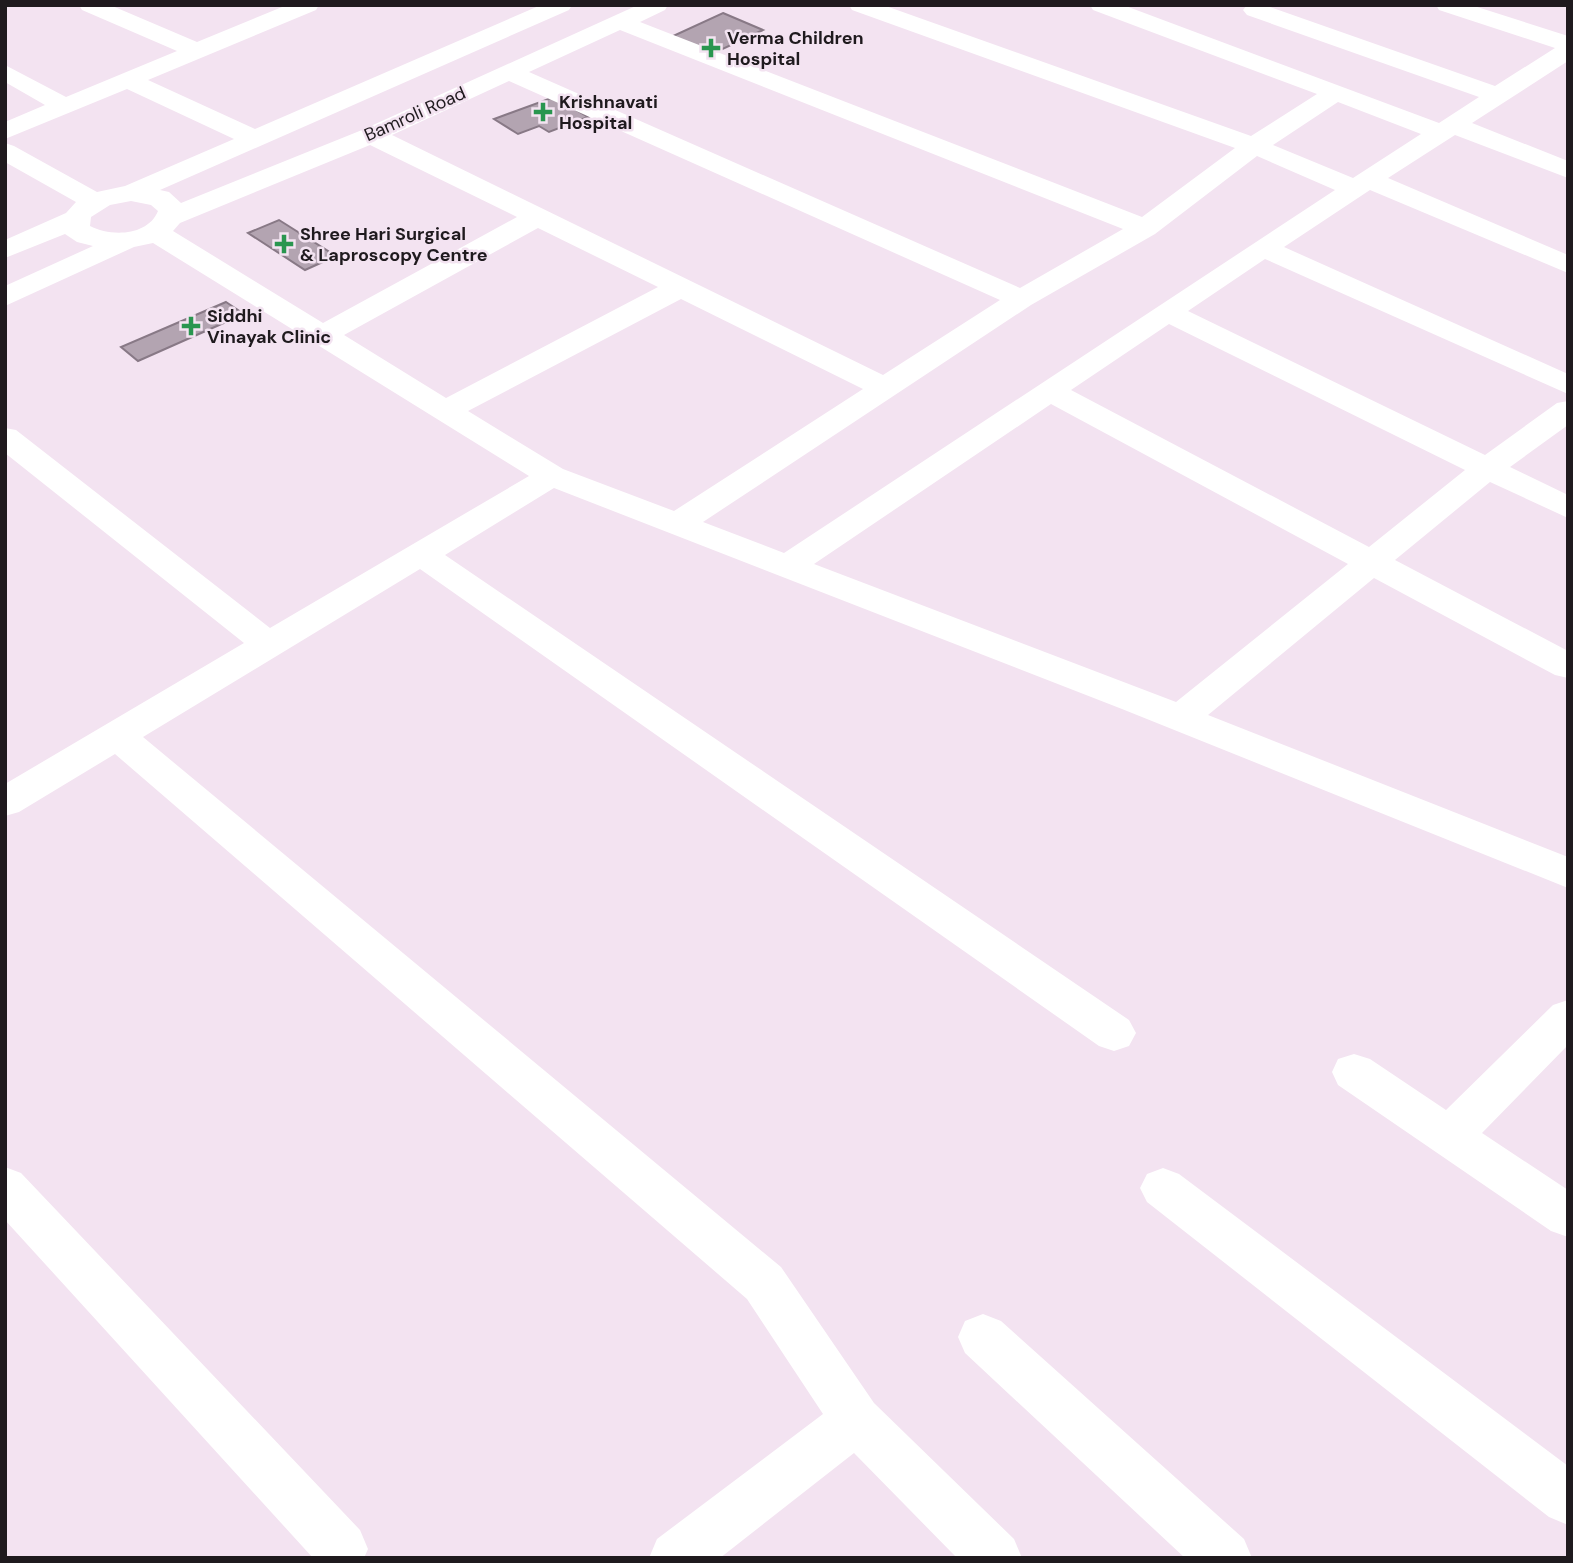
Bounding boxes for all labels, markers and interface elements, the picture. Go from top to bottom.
place label: Verma Children Hospital [727,26,864,71]
marker: Verma Children Hospital [701,38,721,58]
street label: Bamroli Road [360,81,470,147]
place label: Krishnavati Hospital [559,90,658,135]
marker: Krishnavati Hospital [533,102,553,122]
place label: Shree Hari Surgical & Laproscopy Centre [300,222,488,267]
marker: Shree Hari Surgical & Laproscopy Centre [274,234,294,254]
place label: Siddhi Vinayak Clinic [207,304,331,349]
marker: Siddhi Vinayak Clinic [181,316,201,336]

